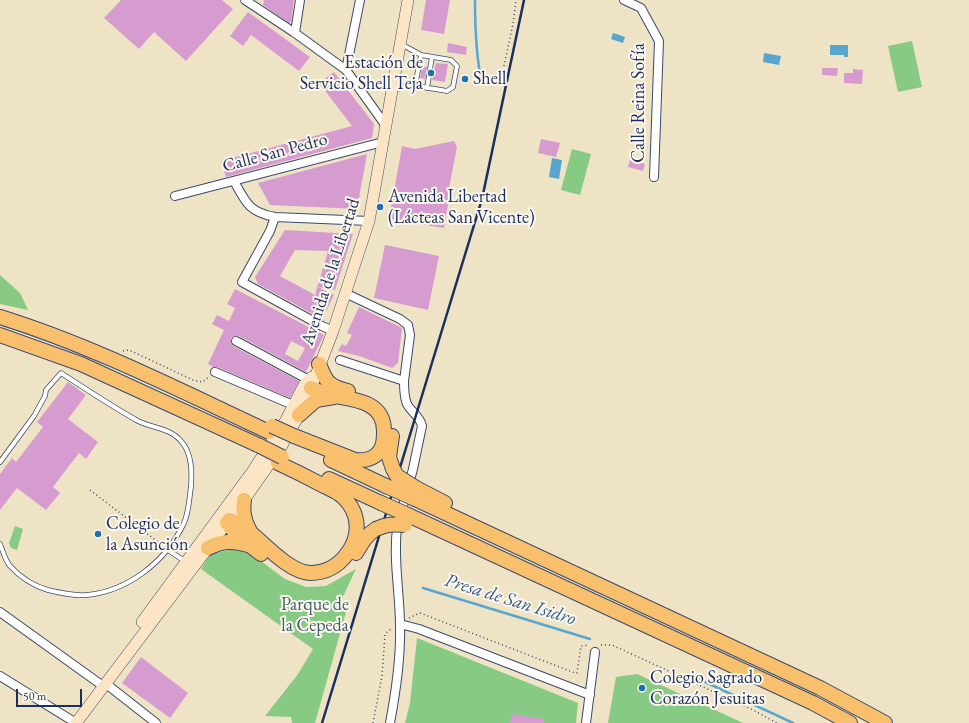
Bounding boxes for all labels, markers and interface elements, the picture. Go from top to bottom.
street label: Calle Reina Sofía [628,43,650,163]
place label: Estación de Servicio Shell Teja [300,52,423,94]
marker: Estación de Servicio Shell Teja [426,68,436,78]
place label: Shell [473,68,506,90]
marker: Shell [460,74,470,84]
street label: Calle San Pedro [220,129,330,177]
place label: Avenida Libertad (Lácteas San Vicente) [388,186,535,228]
street label: Avenida de la Libertad [297,196,365,348]
marker: Avenida Libertad (Lácteas San Vicente) [375,202,385,212]
place label: Colegio de la Asunción [106,513,189,556]
marker: Colegio de la Asunción [93,529,103,539]
water label: Presa de San Isidro [442,569,578,631]
park label: Parque de la Cepeda [281,594,349,636]
place label: Colegio Sagrado Corazón Jesuitas [650,667,765,710]
scale bar [18,681,84,707]
marker: Colegio Sagrado Corazón Jesuitas [637,683,647,693]
text: 50 m [23,688,46,704]

